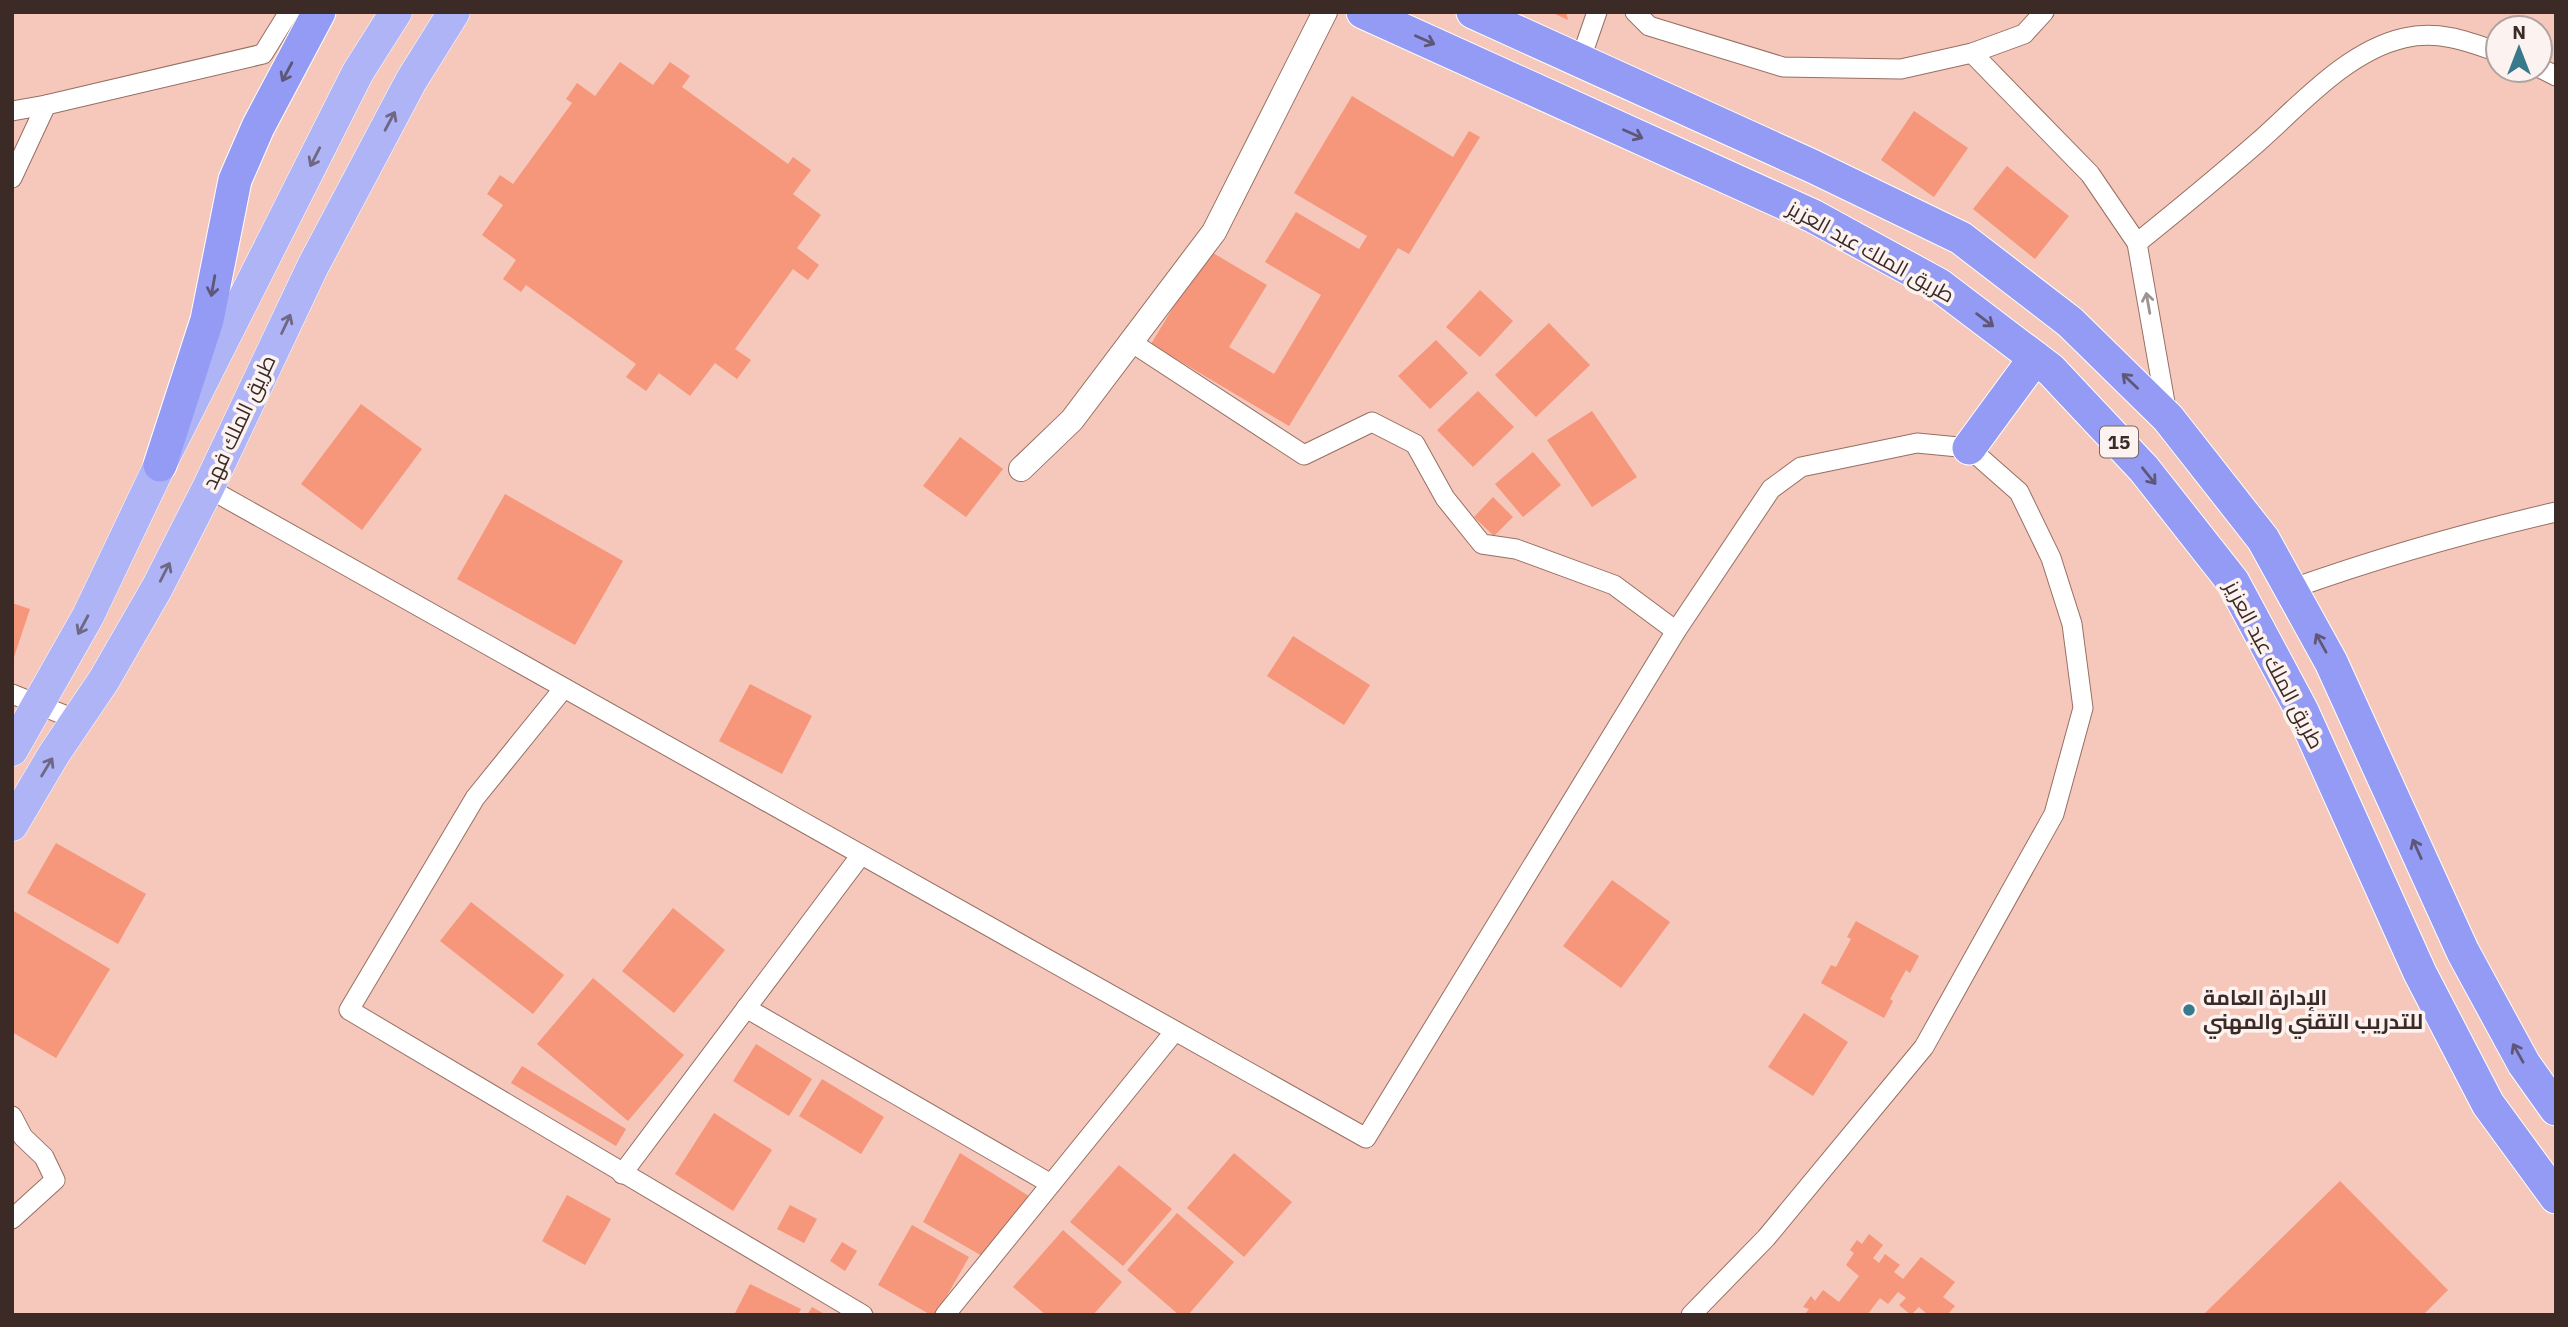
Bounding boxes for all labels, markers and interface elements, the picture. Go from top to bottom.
north arrow [2484,14,2554,84]
text: N [2512,20,2526,44]
one-way arrow [1415,35,1436,48]
one-way arrow [279,62,293,82]
one-way arrow [383,111,397,132]
one-way arrow [1622,129,1643,142]
one-way arrow [308,147,322,167]
street label: طريق الملك عبد العزيز [1782,193,1960,309]
one-way arrow [206,274,220,297]
one-way arrow [2141,292,2154,315]
one-way arrow [1975,312,1993,327]
one-way arrow [280,314,293,335]
street label: طريق الملك فهد [195,350,281,493]
one-way arrow [2122,373,2139,390]
road number: 15 [2100,426,2138,458]
one-way arrow [2141,466,2157,484]
one-way arrow [159,562,173,583]
street label: طريق الملك عبد العزيز [2218,575,2331,753]
one-way arrow [76,614,90,634]
one-way arrow [2314,633,2327,654]
one-way arrow [40,757,54,777]
one-way arrow [2410,839,2423,860]
place label: الإدارة العامة للتدريب التقني والمهني [2203,983,2423,1039]
marker: الإدارة العامة للتدريب التقني والمهني [2181,1002,2197,1018]
one-way arrow [2511,1043,2524,1064]

